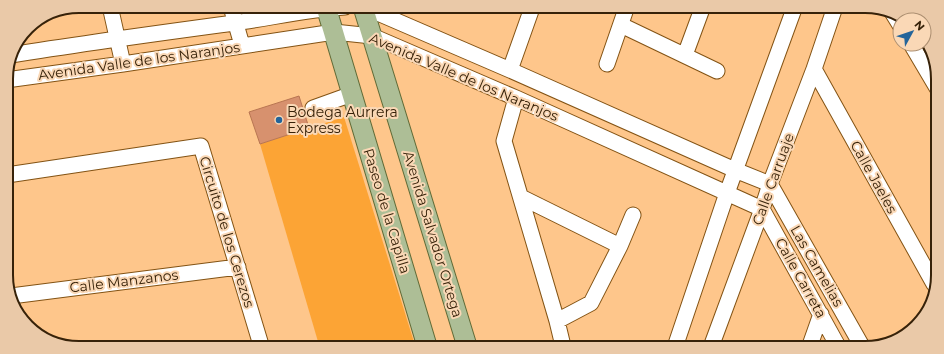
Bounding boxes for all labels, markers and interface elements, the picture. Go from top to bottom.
north arrow [892,12,932,52]
text: N [911,18,928,33]
street label: Avenida Valle de los Naranjos [367,29,561,125]
street label: Avenida Valle de los Naranjos [37,38,241,84]
place label: Bodega Aurrera Express [287,103,398,137]
marker: Bodega Aurrera Express [274,115,284,125]
street label: Calle Carruaje [748,130,798,228]
street label: Calle Jaeles [847,137,901,217]
street label: Paseo de la Capilla [359,146,415,276]
street label: Avenida Salvador Ortega [399,149,467,319]
street label: Circuito de los Cerezos [195,154,259,310]
street label: Las Camelias [786,222,848,310]
street label: Calle Carreta [772,235,830,321]
street label: Calle Manzanos [69,265,180,297]

